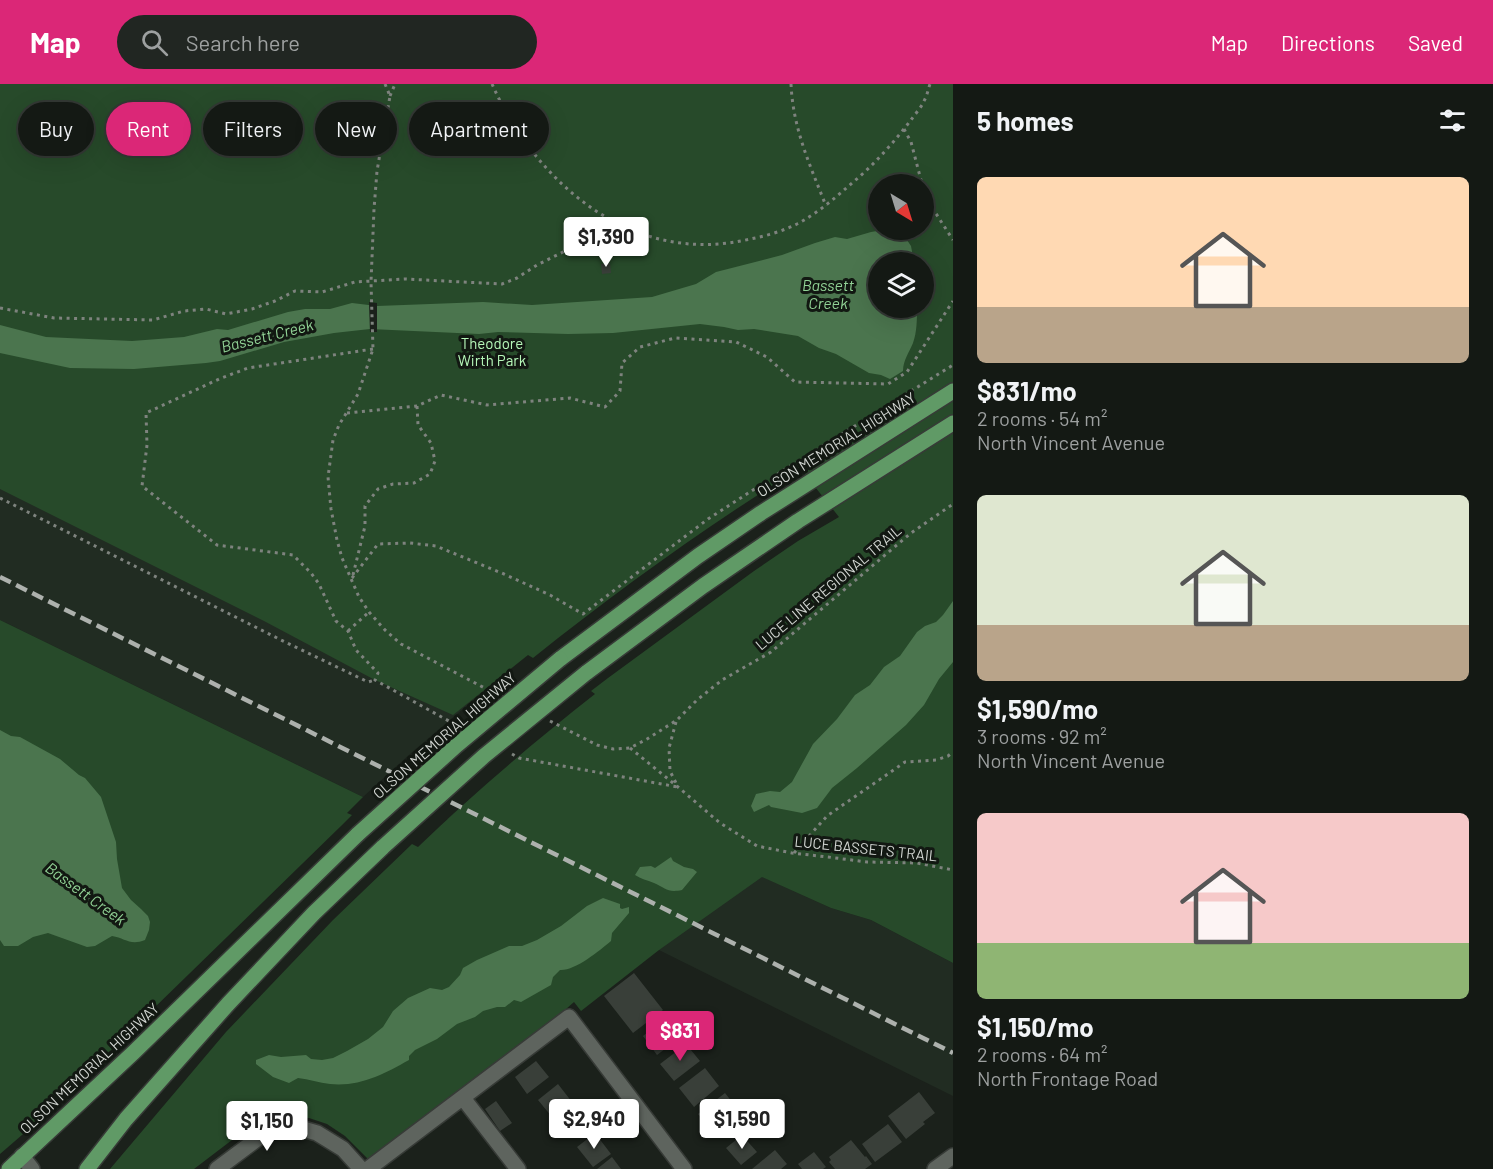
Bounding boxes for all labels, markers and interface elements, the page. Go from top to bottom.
search box [117,15,537,69]
text: Map [30,25,81,59]
icon: search [138,26,171,59]
text: Search here [186,29,300,55]
text: Map [1211,30,1248,55]
text: Directions [1281,30,1375,55]
text: Saved [1408,30,1463,55]
chip: Buy [18,102,94,156]
chip: Rent [106,102,191,156]
chip: Filters [203,102,303,156]
chip: New [315,102,397,156]
chip: Apartment [409,102,549,156]
icon: filters [1436,104,1469,137]
text: 5 homes [977,105,1074,136]
north arrow [868,174,934,240]
map controls [868,174,934,318]
icon: home [1169,216,1277,324]
pin: $1,390 [557,217,655,268]
text: $1,390 [578,224,634,248]
button: layers [868,252,934,318]
water label: Bassett Creek [802,275,854,312]
water label: Bassett Creek [219,314,315,356]
park label: Theodore Wirth Park [458,334,527,369]
text: $831/mo [977,375,1077,406]
street label: OLSON MEMORIAL HIGHWAY [753,388,919,500]
text: 2 rooms · 54 m² [977,406,1107,430]
text: North Vincent Avenue [977,430,1165,454]
street label: LUCE LINE REGIONAL TRAIL [751,521,905,653]
icon: home [1169,534,1277,642]
street label: OLSON MEMORIAL HIGHWAY [369,668,519,802]
text: $1,590/mo [977,693,1098,724]
text: 3 rooms · 92 m² [977,724,1107,748]
text: North Vincent Avenue [977,748,1165,772]
street label: LUCE BASSETS TRAIL [794,832,938,864]
icon: home [1169,852,1277,960]
water label: Bassett Creek [42,858,130,929]
street label: OLSON MEMORIAL HIGHWAY [16,999,162,1137]
pin: $831 [644,1011,716,1062]
text: $1,150/mo [977,1011,1094,1042]
text: $831 [660,1018,700,1042]
text: 2 rooms · 64 m² [977,1042,1107,1066]
text: North Frontage Road [977,1066,1158,1090]
pin: $2,940 [545,1099,643,1150]
pin: $1,590 [693,1099,791,1150]
pin: $1,150 [218,1101,316,1152]
text: $2,940 [563,1106,625,1130]
text: $1,590 [714,1106,770,1130]
text: $1,150 [240,1108,294,1132]

